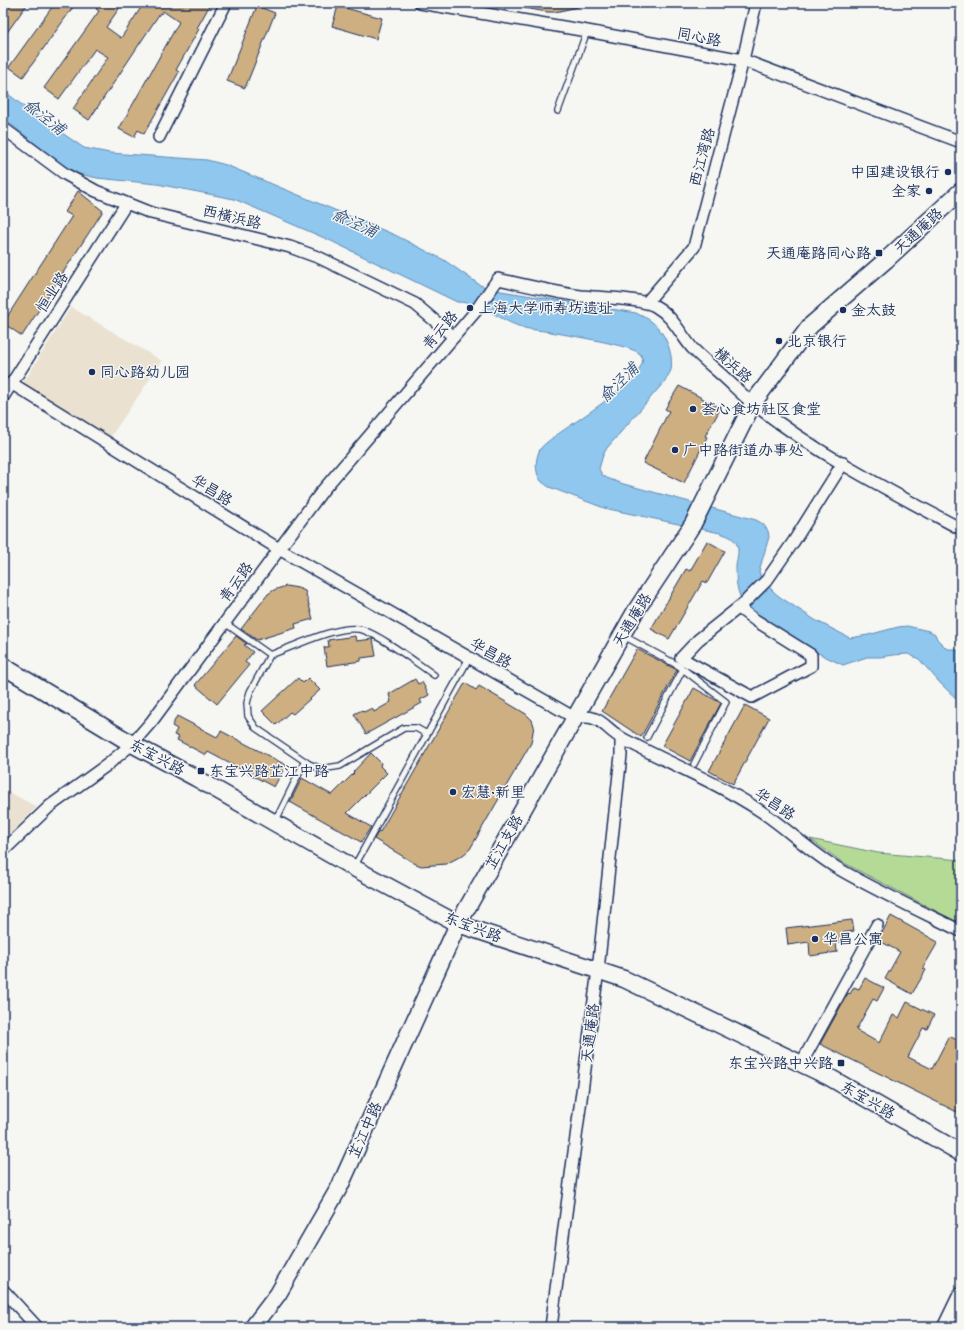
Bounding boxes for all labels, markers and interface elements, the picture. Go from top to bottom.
street label: 同心路 [675,23,723,51]
water label: 俞泾浦 [19,93,72,141]
street label: 西江湾路 [685,125,719,189]
place label: 中国建设银行 [850,162,940,182]
marker: 中国建设银行 [943,167,953,177]
place label: 全家 [891,181,921,201]
marker: 全家 [924,186,934,196]
street label: 西横浜路 [201,201,263,233]
water label: 俞泾浦 [329,203,383,243]
street label: 天通庵路 [889,203,947,259]
place label: 天通庵路同心路 [766,243,871,263]
marker: 天通庵路同心路 [874,248,884,258]
street label: 恒业路 [31,268,73,316]
place label: 上海大学师寿坊遗址 [478,298,613,318]
place label: 金太鼓 [851,300,896,320]
marker: 上海大学师寿坊遗址 [465,303,475,313]
marker: 金太鼓 [838,305,848,315]
street label: 青云路 [418,306,462,354]
place label: 北京银行 [787,331,847,351]
marker: 北京银行 [774,336,784,346]
street label: 横浜路 [710,343,756,387]
water label: 俞泾浦 [594,357,644,407]
place label: 同心路幼儿园 [100,362,190,382]
marker: 同心路幼儿园 [87,367,97,377]
place label: 荟心食坊社区食堂 [701,399,821,419]
marker: 荟心食坊社区食堂 [688,404,698,414]
place label: 广中路街道办事处 [683,440,803,460]
marker: 广中路街道办事处 [670,445,680,455]
street label: 华昌路 [188,470,236,510]
street label: 青云路 [215,558,257,606]
street label: 天通庵路 [608,589,656,651]
street label: 华昌路 [467,633,515,673]
street label: 东宝兴路 [126,734,188,780]
place label: 东宝兴路芷江中路 [209,761,329,781]
marker: 东宝兴路芷江中路 [196,766,206,776]
place label: 宏慧·新里 [461,782,525,802]
street label: 华昌路 [751,783,799,825]
marker: 宏慧·新里 [448,787,458,797]
street label: 芷江支路 [480,811,528,873]
street label: 东宝兴路 [441,907,505,947]
place label: 华昌公寓 [823,929,883,949]
marker: 华昌公寓 [810,934,820,944]
street label: 天通庵路 [576,1002,604,1064]
place label: 东宝兴路中兴路 [728,1053,833,1073]
marker: 东宝兴路中兴路 [836,1058,846,1068]
street label: 东宝兴路 [837,1076,899,1124]
street label: 芷江中路 [344,1099,386,1161]

